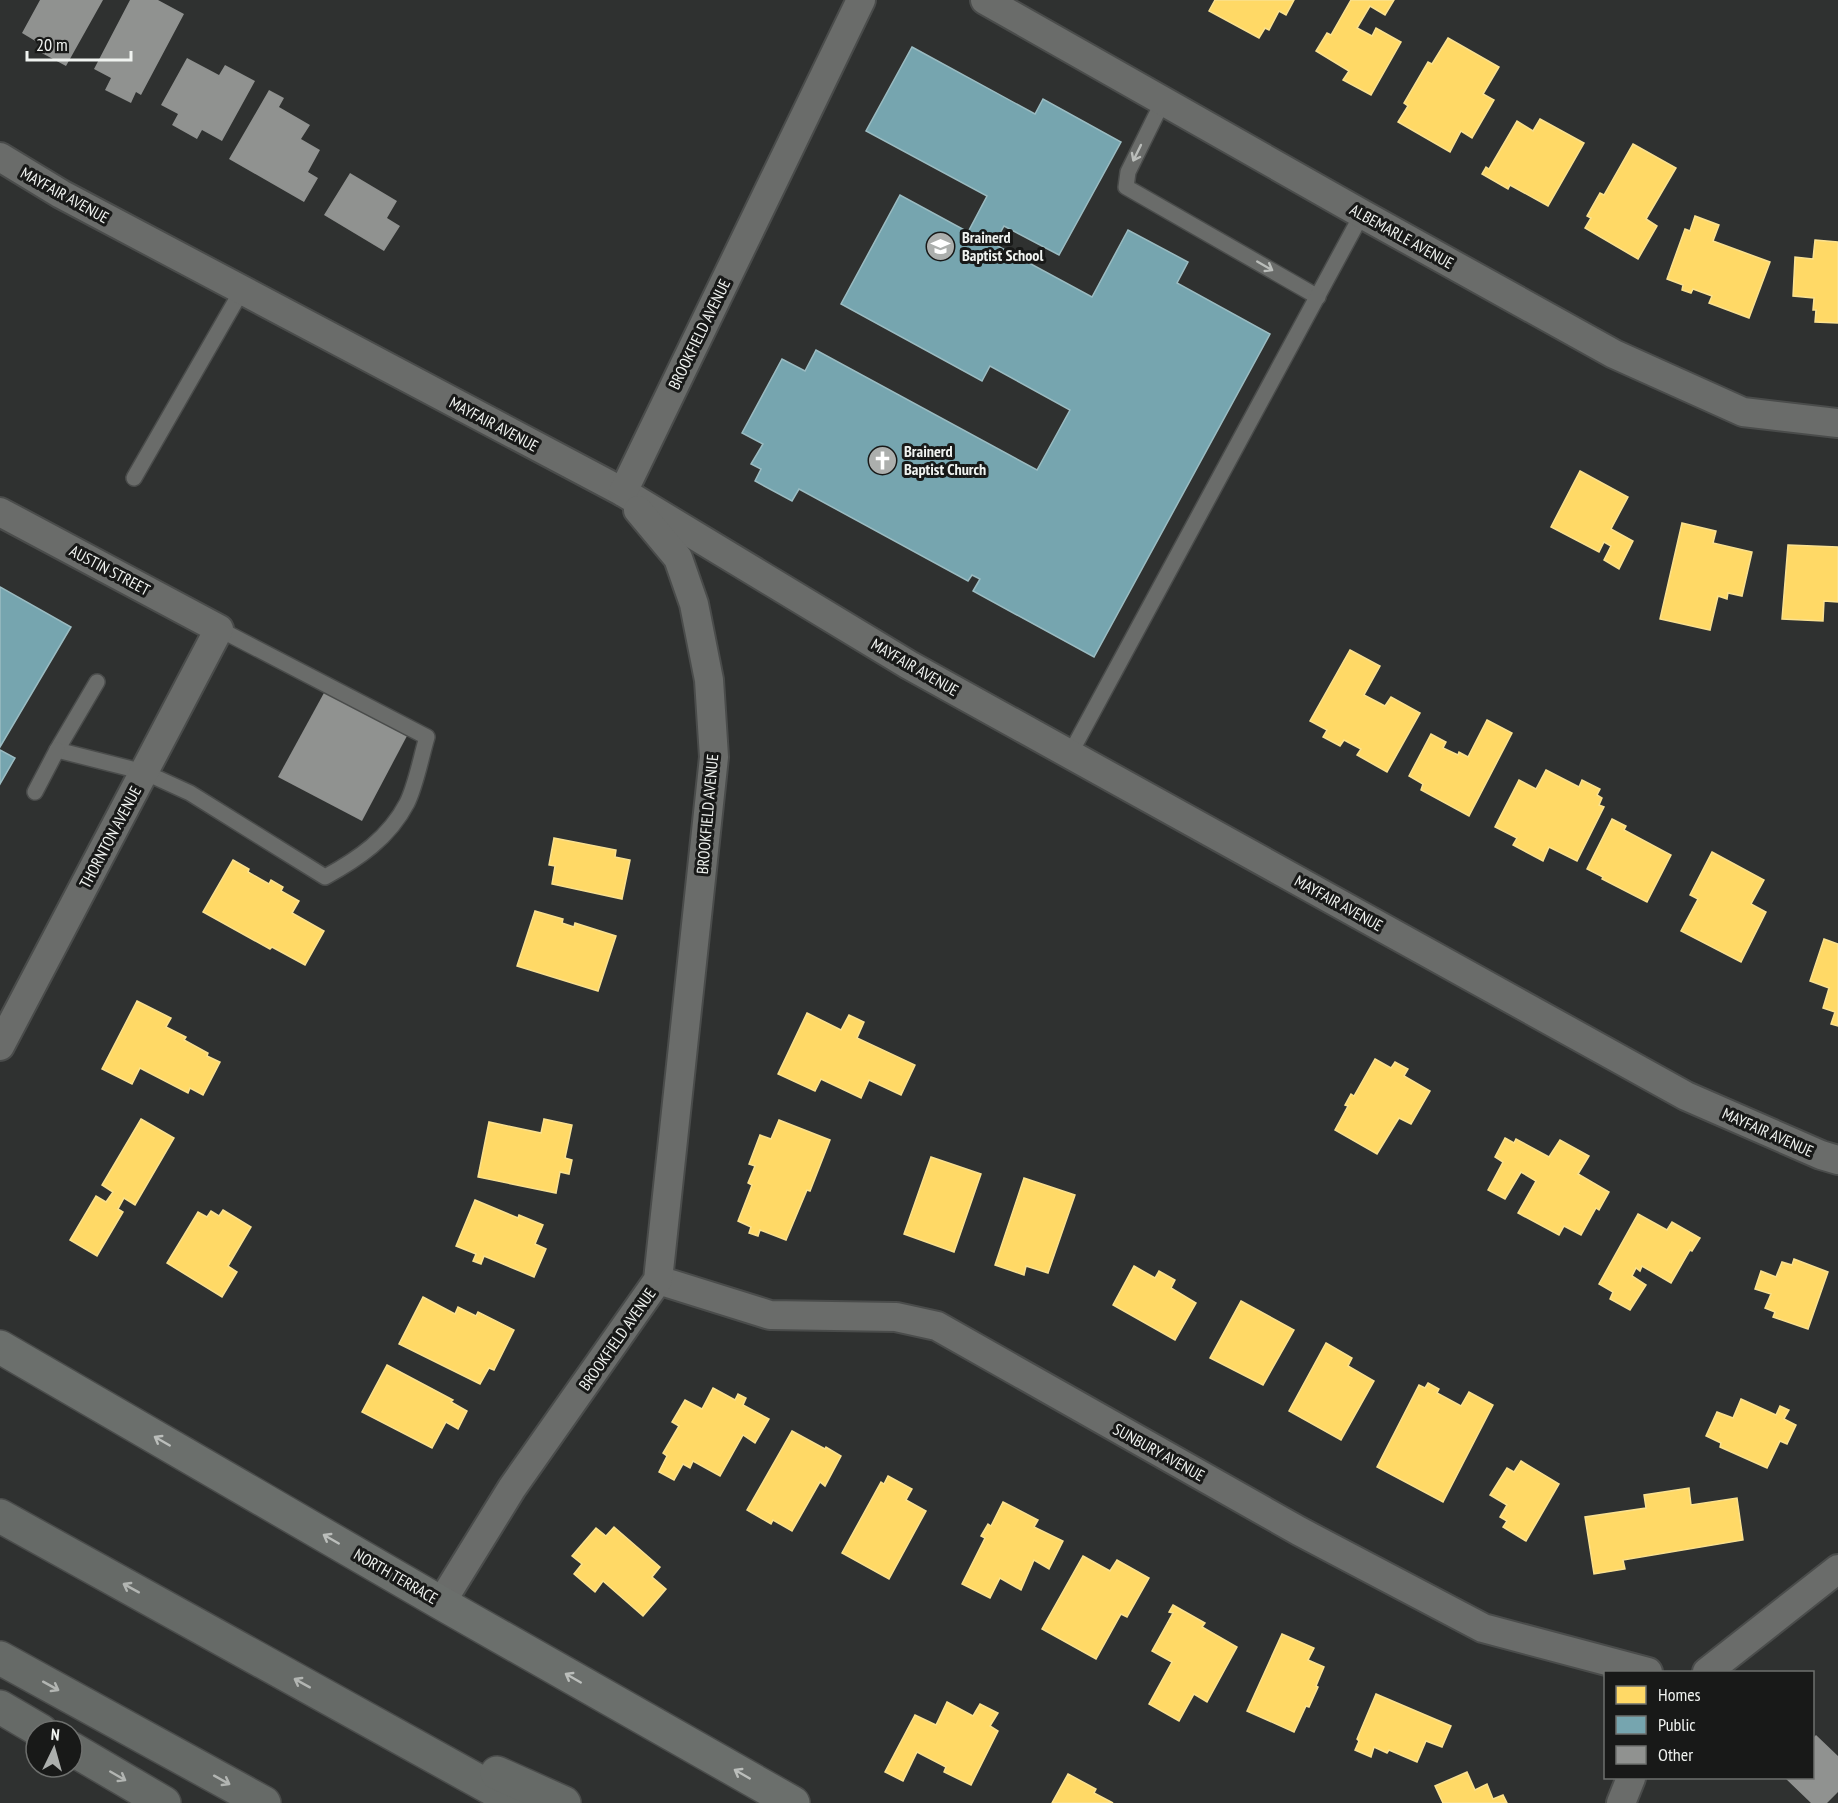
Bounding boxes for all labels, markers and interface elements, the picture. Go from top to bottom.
scale bar [27,24,130,62]
text: 20 m [36,33,68,56]
one-way arrow [1131,144,1142,162]
street label: MAYFAIR AVENUE [17,163,113,227]
street label: ALBEMARLE AVENUE [1347,199,1457,273]
place label: Brainerd Baptist School [962,227,1043,265]
school or university icon: Brainerd Baptist School [925,230,957,262]
one-way arrow [1256,260,1273,272]
street label: BROOKFIELD AVENUE [664,275,734,393]
street label: MAYFAIR AVENUE [446,392,542,456]
place label: Brainerd Baptist Church [904,441,986,479]
church icon: Brainerd Baptist Church [867,444,899,476]
street label: AUSTIN STREET [66,540,154,600]
street label: MAYFAIR AVENUE [868,634,962,700]
street label: BROOKFIELD AVENUE [692,753,722,875]
street label: THORNTON AVENUE [75,782,145,891]
street label: MAYFAIR AVENUE [1291,871,1387,935]
street label: MAYFAIR AVENUE [1719,1103,1817,1161]
street label: BROOKFIELD AVENUE [574,1284,660,1394]
street label: SUNBURY AVENUE [1110,1419,1208,1485]
one-way arrow [154,1435,171,1447]
one-way arrow [323,1532,340,1544]
street label: NORTH TERRACE [351,1544,442,1608]
one-way arrow [123,1582,141,1593]
one-way arrow [565,1671,582,1683]
legend [1604,1671,1814,1779]
one-way arrow [294,1677,311,1689]
one-way arrow [42,1680,59,1692]
text: Homes [1658,1683,1701,1706]
text: Public [1658,1713,1696,1736]
north arrow [24,1719,84,1779]
text: N [50,1724,60,1744]
text: Other [1658,1743,1693,1766]
one-way arrow [734,1768,751,1780]
one-way arrow [109,1770,126,1782]
one-way arrow [213,1774,230,1786]

